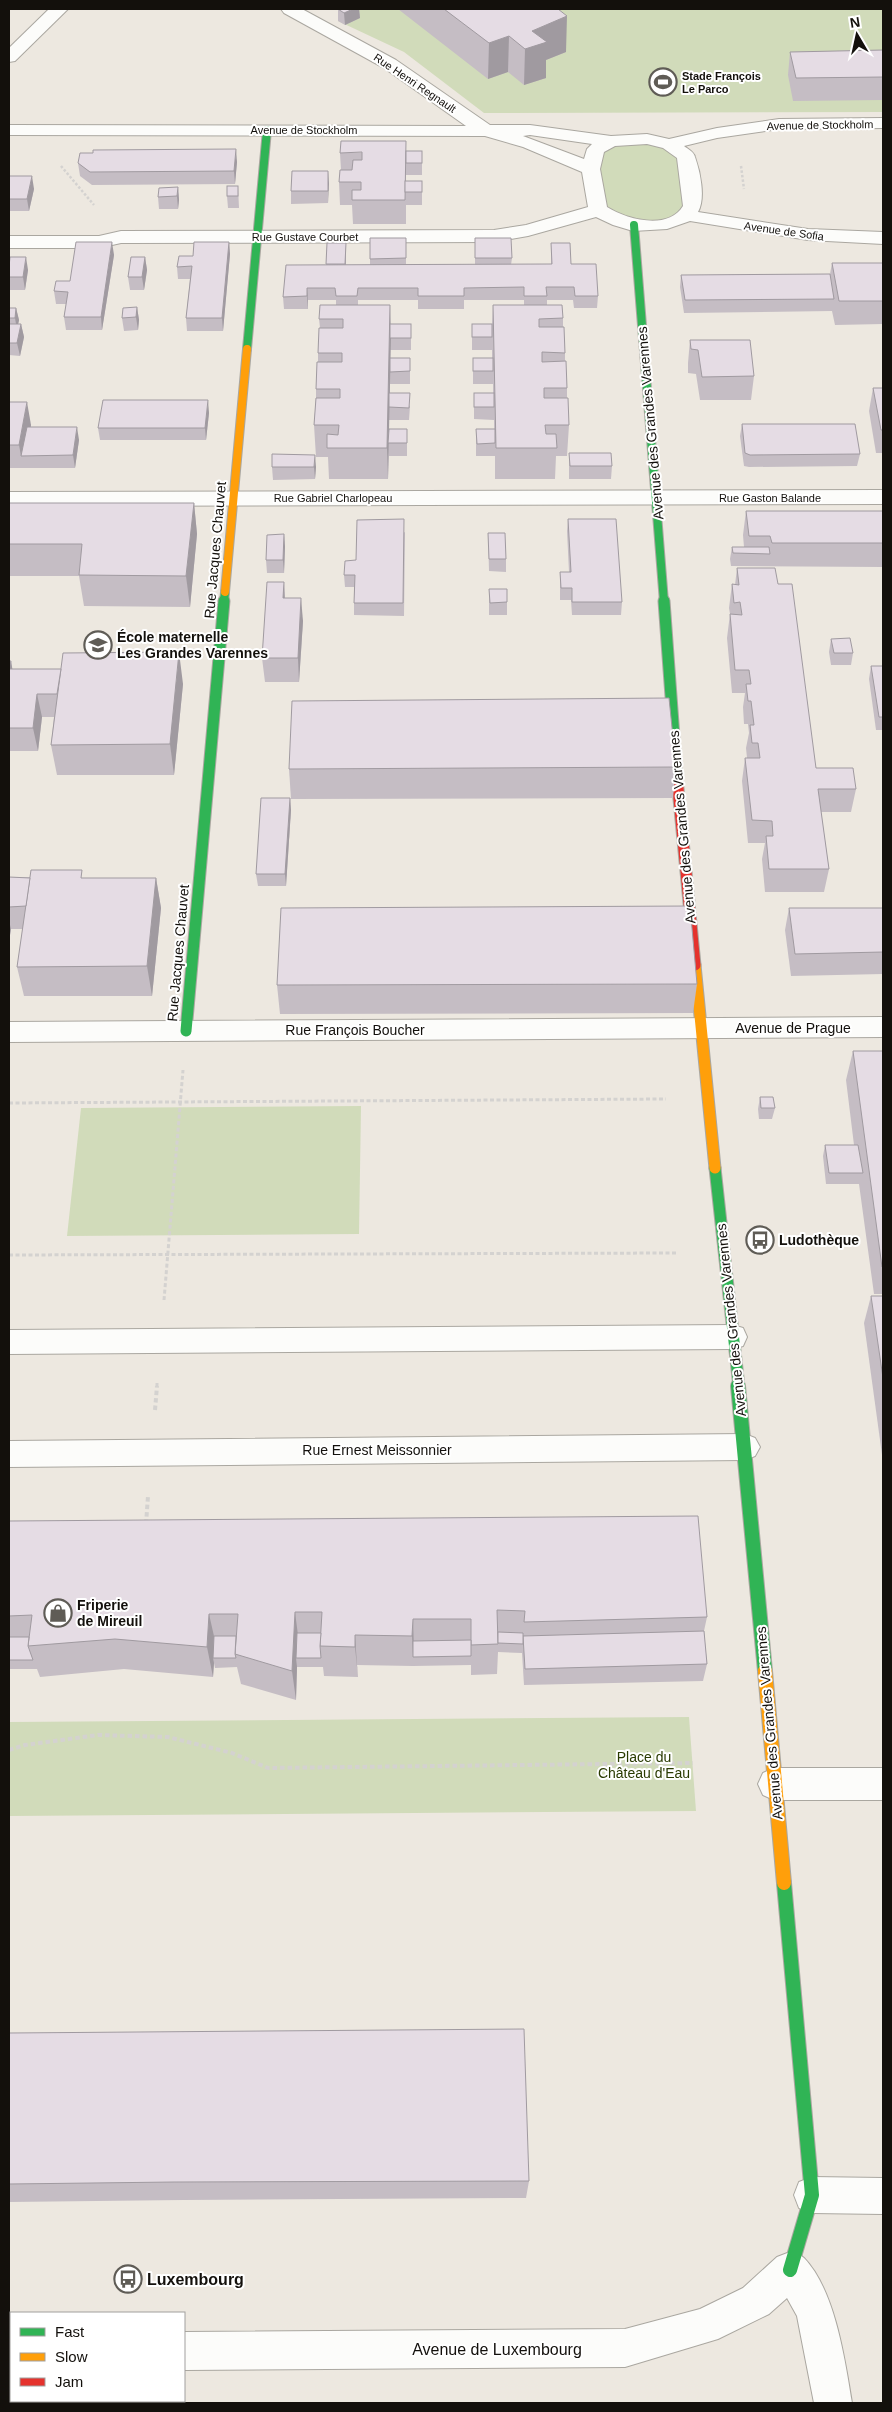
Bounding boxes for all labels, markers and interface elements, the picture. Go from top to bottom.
north arrow [832,10,882,60]
text: N [849,13,861,31]
street label: Rue Henri Regnault [372,51,458,115]
sports icon: Stade François Le Parco [648,67,678,97]
place label: Stade François Le Parco [682,70,761,95]
street label: Avenue de Stockholm [766,118,874,132]
street label: Avenue de Stockholm [251,124,357,136]
street label: Avenue de Sofia [743,219,826,243]
street label: Rue Gustave Courbet [252,231,358,243]
street label: Avenue des Grandes Varennes [634,326,666,520]
street label: Rue Jacques Chauvet [201,481,229,619]
street label: Rue Gabriel Charlopeau [274,492,392,504]
street label: Rue Gaston Balande [719,492,821,504]
place label: École maternelle Les Grandes Varennes [117,629,268,661]
school or university icon: École maternelle Les Grandes Varennes [83,630,113,660]
street label: Avenue des Grandes Varennes [666,730,698,924]
street label: Rue Jacques Chauvet [164,884,192,1022]
street label: Avenue de Prague [735,1020,851,1036]
street label: Rue François Boucher [285,1022,425,1038]
street label: Avenue des Grandes Varennes [713,1223,749,1417]
bus stop icon: Ludothèque [745,1225,775,1255]
place label: Ludothèque [779,1232,859,1248]
street label: Rue Ernest Meissonnier [302,1442,452,1458]
place label: Friperie de Mireuil [77,1597,142,1629]
shop icon: Friperie de Mireuil [43,1598,73,1628]
street label: Avenue des Grandes Varennes [753,1626,785,1820]
park label: Place du Château d'Eau [598,1749,690,1781]
bus stop icon: Luxembourg [113,2264,143,2294]
place label: Luxembourg [147,2271,244,2288]
legend [10,2312,185,2402]
text: Fast [55,2323,85,2340]
street label: Avenue de Luxembourg [412,2341,582,2358]
text: Slow [55,2348,88,2365]
text: Jam [55,2373,83,2390]

